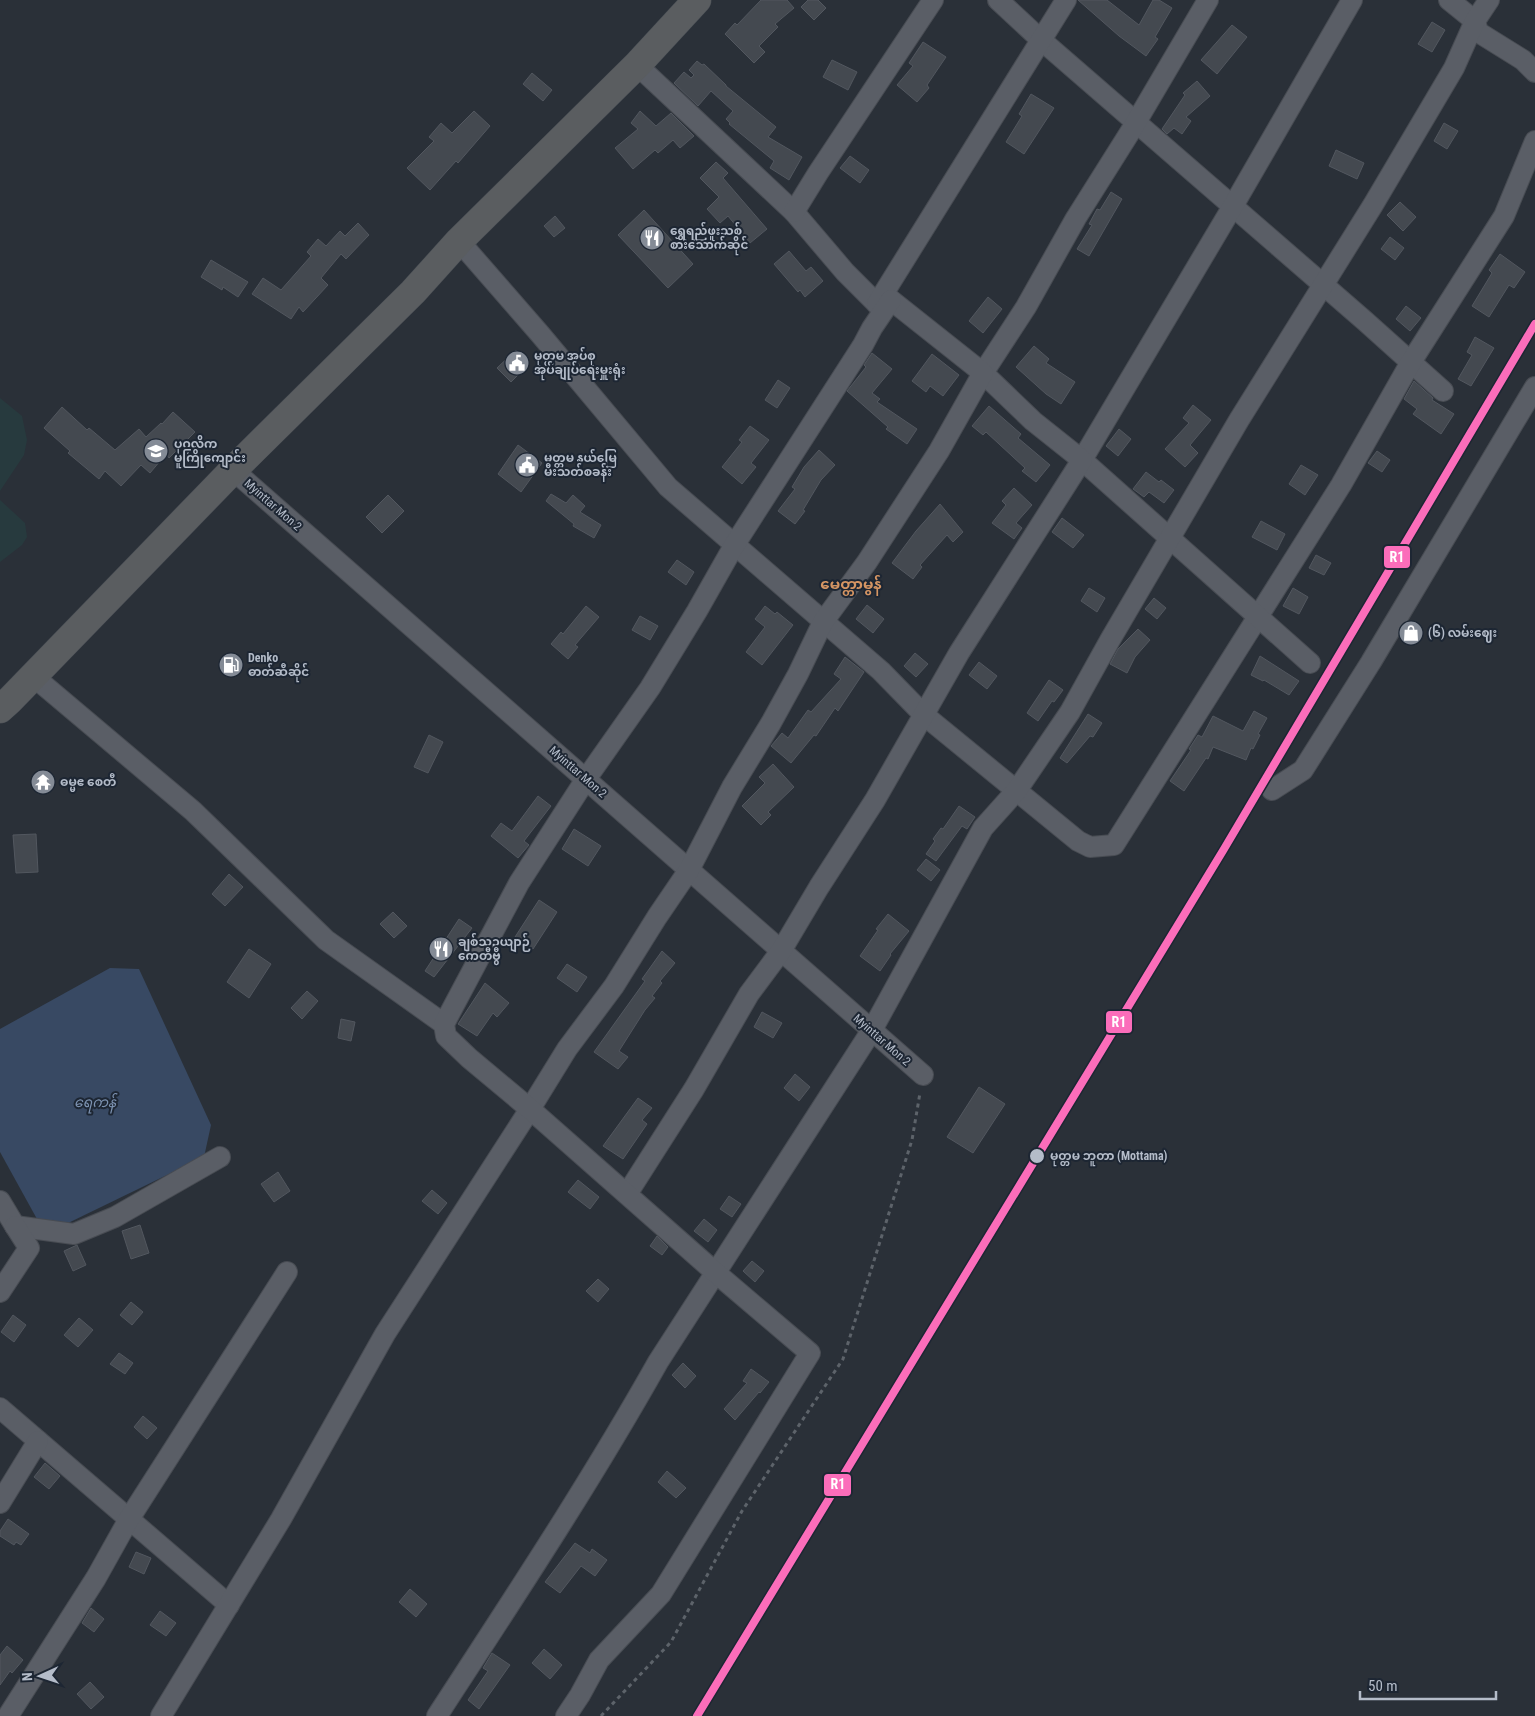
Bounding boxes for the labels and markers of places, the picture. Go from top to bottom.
place label: ရွှေရည်ဖူးသစ် စားသောက်ဆိုင် [670,221,748,256]
restaurant icon: ရွှေရည်ဖူးသစ် စားသောက်ဆိုင် [639,225,665,251]
place label: မုတ္တမ အုပ်စု အုပ်ချုပ်ရေးမှူးရုံး [534,346,626,381]
public building icon: မုတ္တမ အုပ်စု အုပ်ချုပ်ရေးမှူးရုံး [504,350,530,376]
place label: ပုဂ္ဂလိက မူကြိုကျောင်း [174,435,246,469]
school or university icon: ပုဂ္ဂလိက မူကြိုကျောင်း [143,438,169,464]
place label: မုတ္တမ နယ်မြေ မီးသတ်စခန်း [544,448,617,482]
public building icon: မုတ္တမ နယ်မြေ မီးသတ်စခန်း [514,452,540,478]
shop icon: (၆) လမ်းဈေး [1398,620,1424,646]
place label: (၆) လမ်းဈေး [1428,623,1497,643]
place label: Denko ဓာတ်ဆီဆိုင် [248,651,309,683]
fuel station icon: Denko ဓာတ်ဆီဆိုင် [218,652,244,678]
temple icon: ဓမ္မဧ စေတီ [30,769,56,795]
place label: ဓမ္မဧ စေတီ [60,773,116,792]
place label: ချစ်သူဥယျာဉ် ကေတီဗွီ [458,932,531,966]
restaurant icon: ချစ်သူဥယျာဉ် ကေတီဗွီ [428,936,454,962]
marker: မုတ္တမ ဘူတာ (Mottama) [1028,1147,1046,1165]
place label: မုတ္တမ ဘူတာ (Mottama) [1050,1149,1168,1167]

